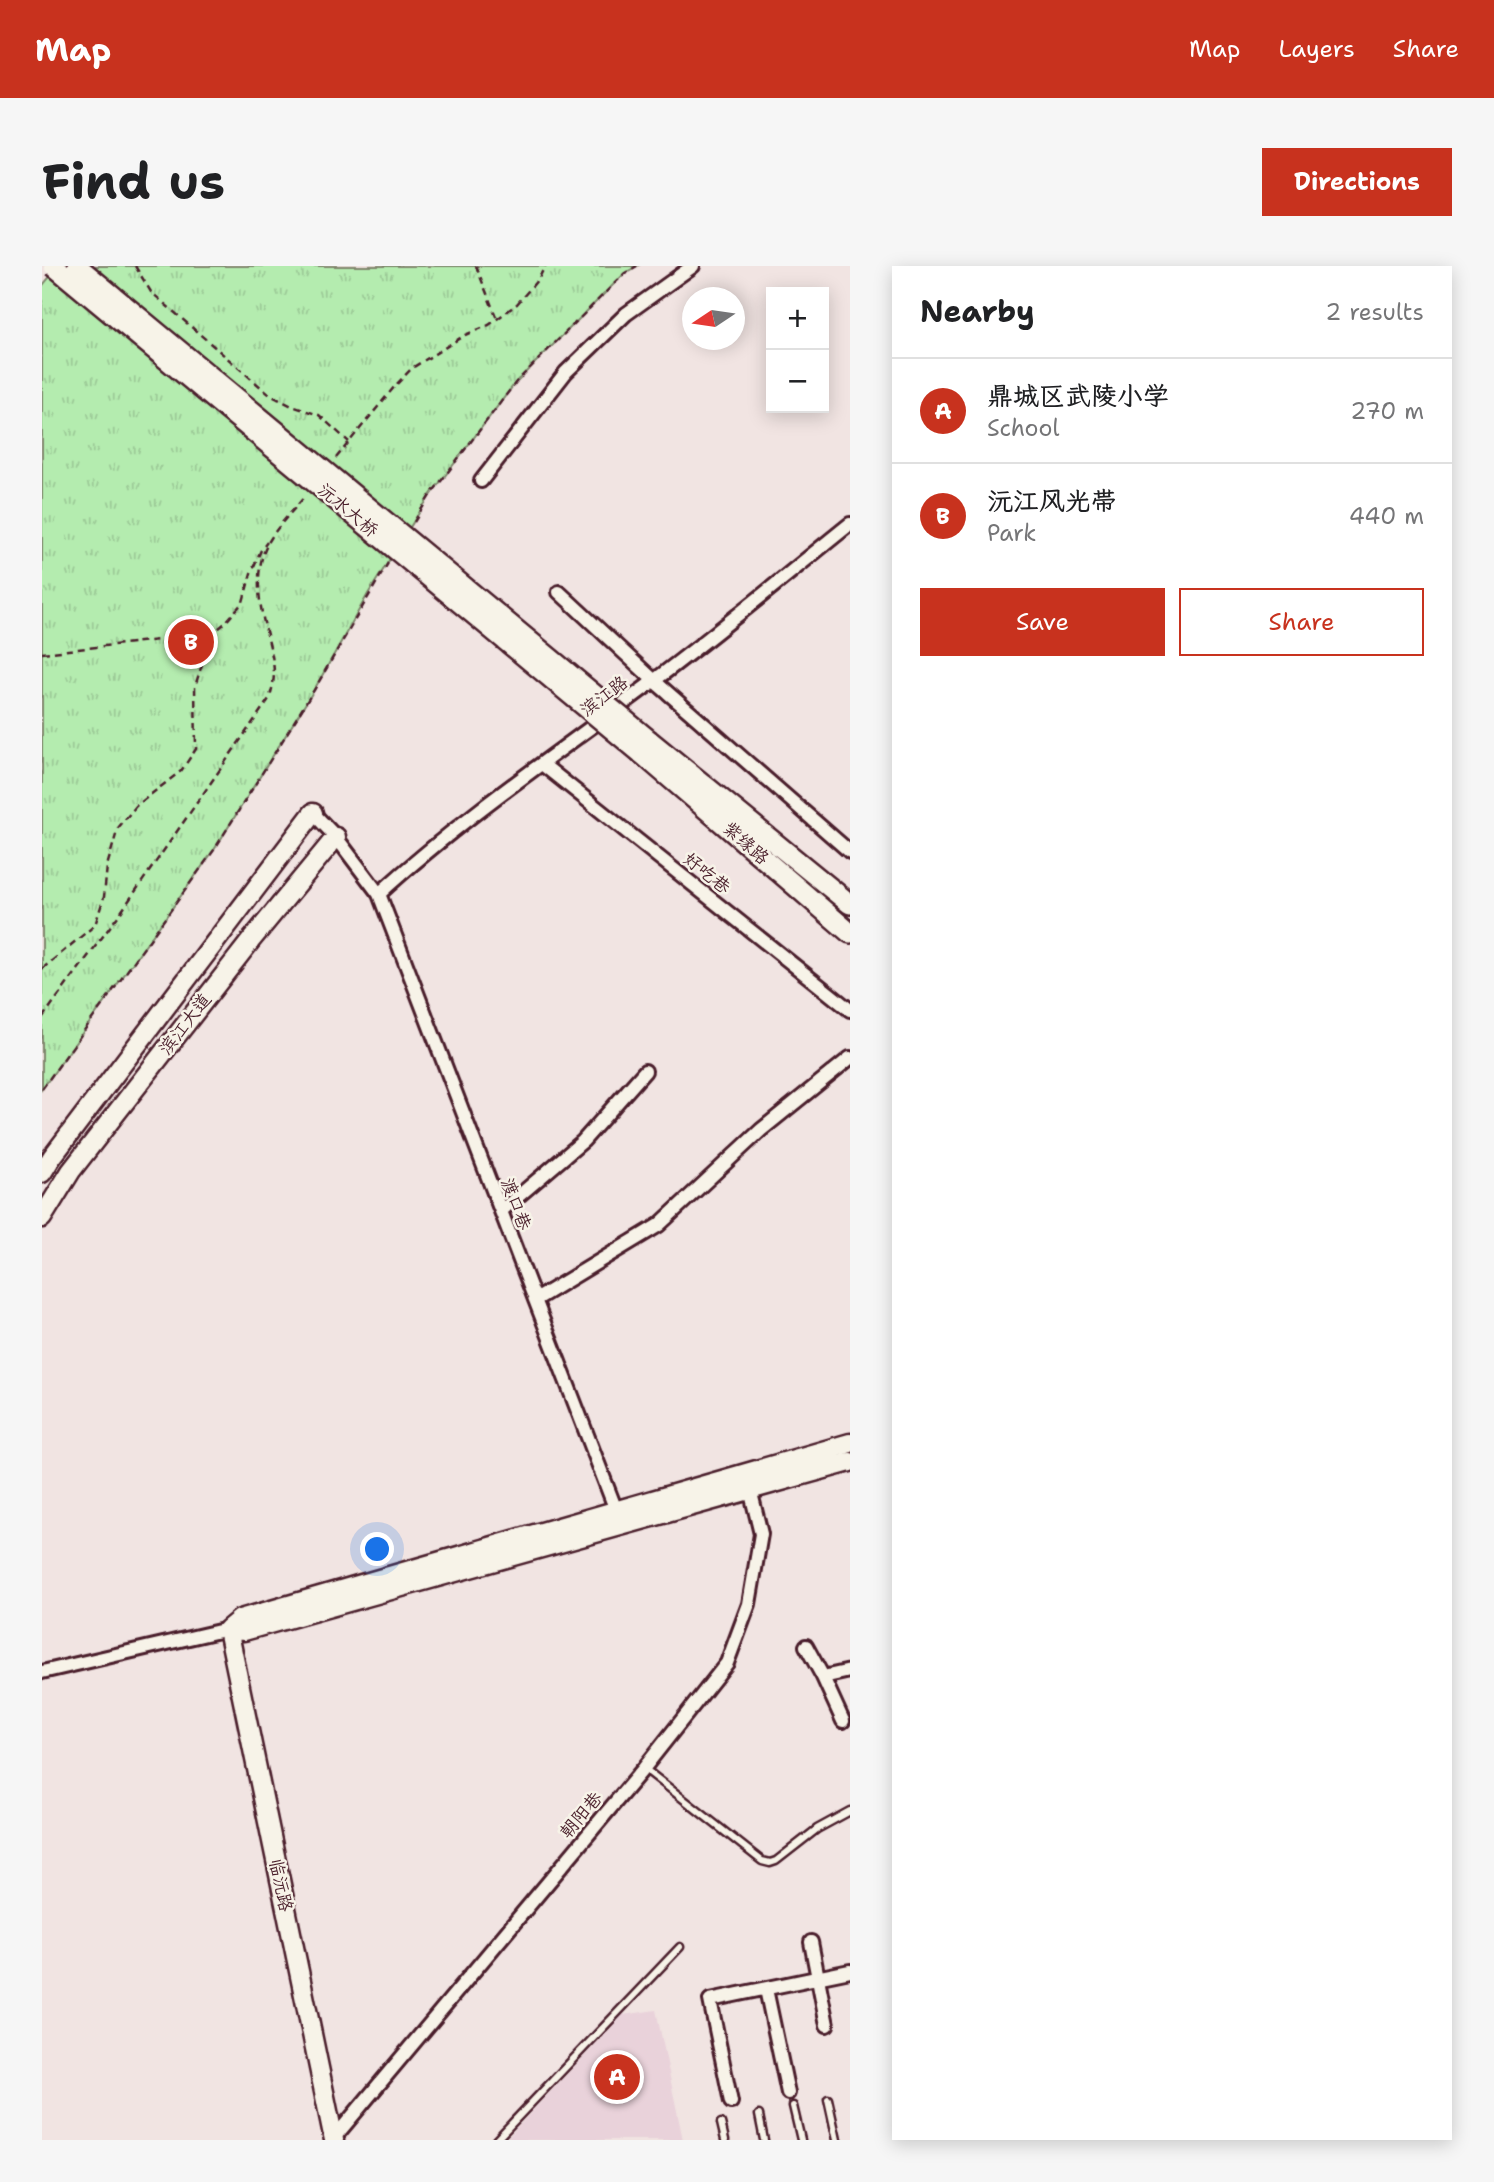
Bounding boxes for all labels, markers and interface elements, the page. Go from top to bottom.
text: Map [35,27,111,72]
text: Map [1189,33,1240,65]
text: Layers [1278,33,1355,65]
text: Share [1393,33,1459,65]
button: Directions [1262,148,1452,216]
text: Find us [42,149,225,215]
north arrow [682,287,745,350]
map controls [766,287,829,413]
button: + [766,287,829,350]
text: Nearby [920,291,1035,332]
text: 2 results [1325,297,1424,327]
button: − [766,350,829,413]
text: 鼎城区武陵小学 [987,378,1169,413]
text: A [934,396,952,426]
text: 270 m [1350,396,1424,426]
text: School [987,413,1059,443]
street label: 沅水大桥 [313,478,383,542]
text: 沅江风光带 [987,483,1117,518]
text: B [936,501,950,531]
text: 440 m [1349,501,1424,531]
text: Park [987,518,1036,548]
button: Save [920,588,1165,656]
button: Share [1179,588,1424,656]
pin: B [168,616,214,668]
street label: 滨江路 [575,670,633,722]
street label: 紫缘路 [718,816,774,870]
street label: 好吃巷 [678,847,736,899]
street label: 滨江大道 [153,988,217,1060]
street label: 渡口巷 [495,1174,537,1234]
your location [360,1532,394,1566]
street label: 朝阳巷 [554,1787,608,1843]
street label: 临沅路 [264,1856,298,1914]
pin: A [594,2051,640,2103]

